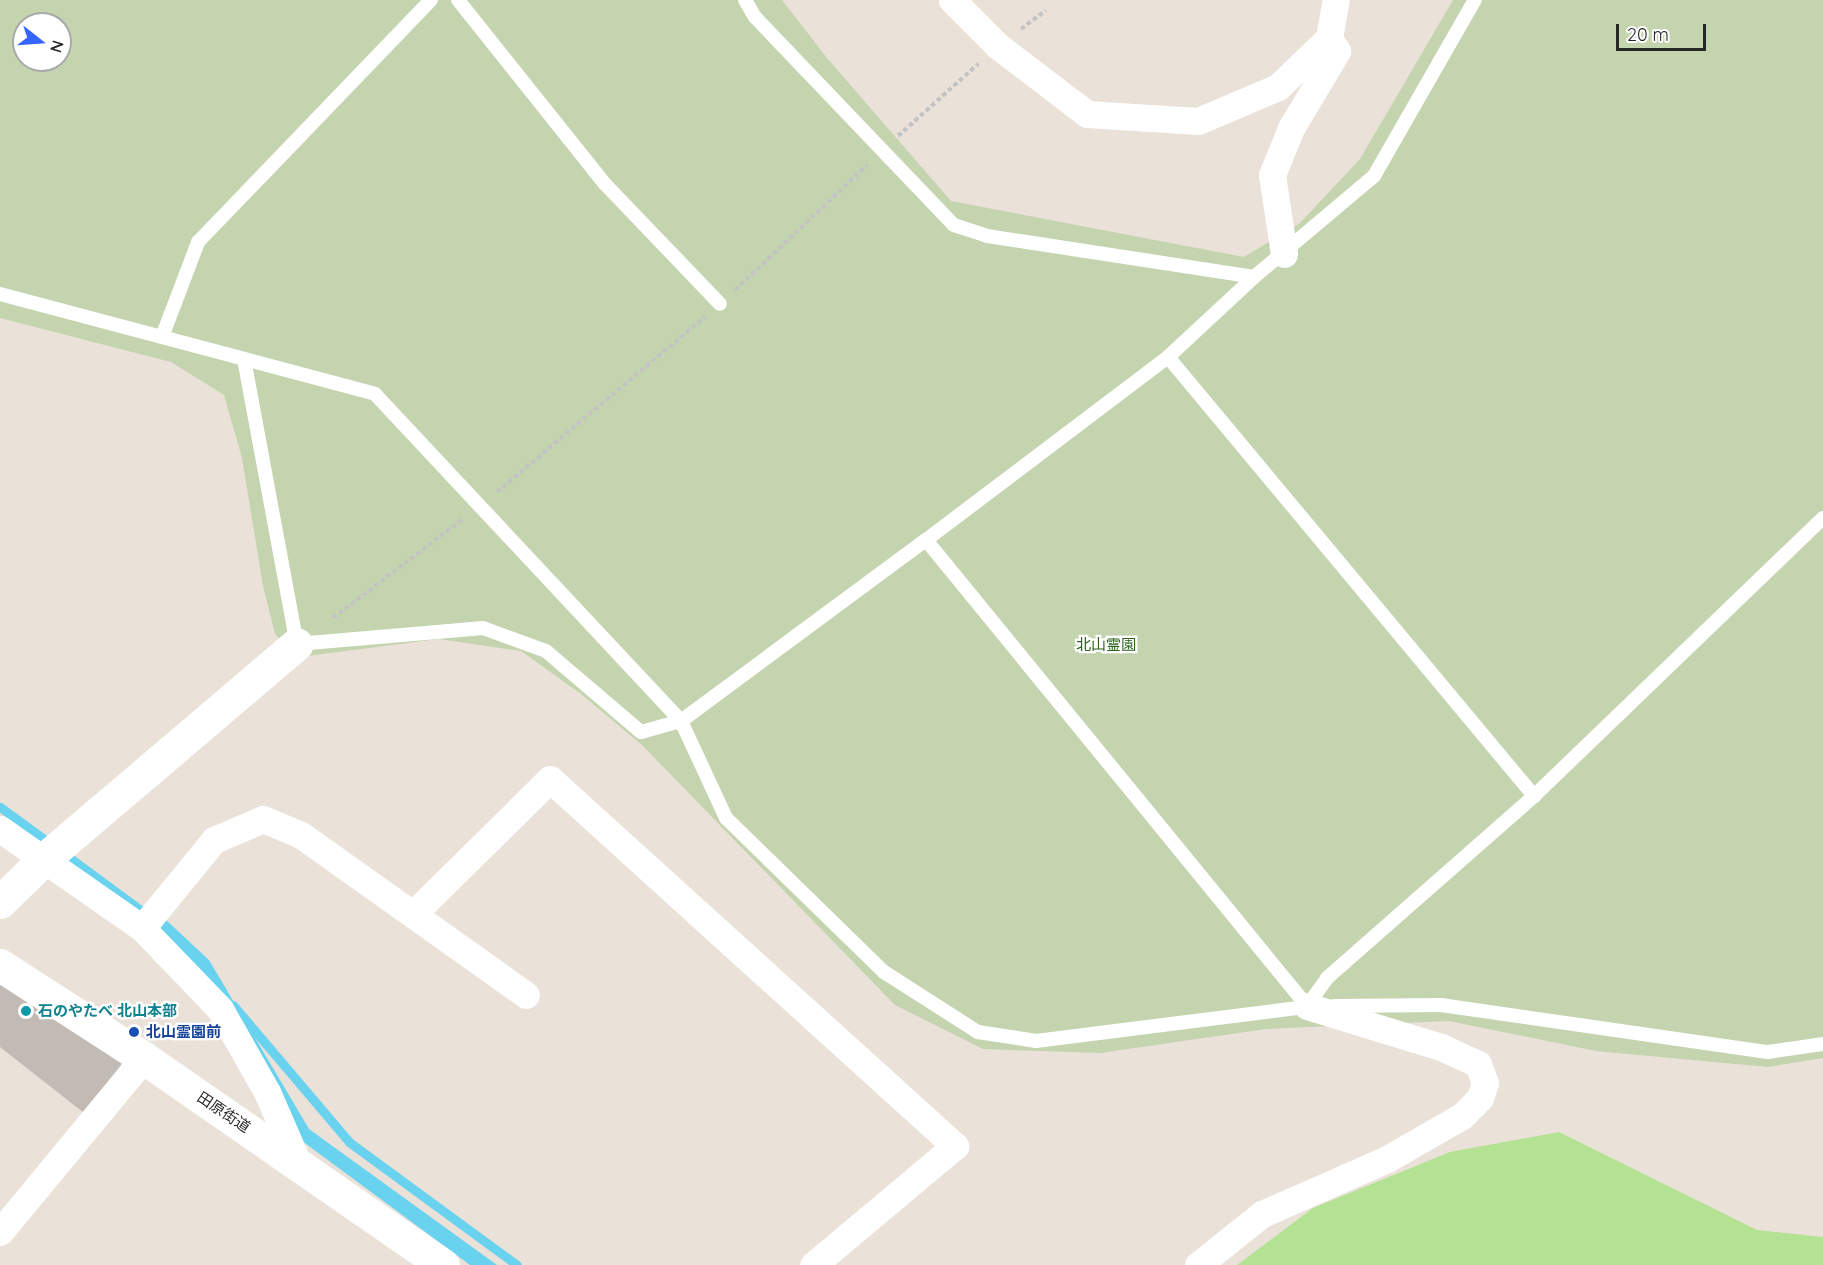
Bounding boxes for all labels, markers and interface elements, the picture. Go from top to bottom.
north arrow [12,12,72,72]
scale bar [1619,12,1709,50]
text: 20 m [1627,23,1669,46]
text: N [46,38,69,55]
park label: 北山霊園 [1076,636,1136,654]
place label: 石のやたべ 北山本部 [38,1002,177,1020]
marker: 石のやたべ 北山本部 [19,1004,33,1018]
place label: 北山霊園前 [146,1023,221,1041]
marker: 北山霊園前 [127,1025,141,1039]
street label: 田原街道 [194,1088,254,1136]

